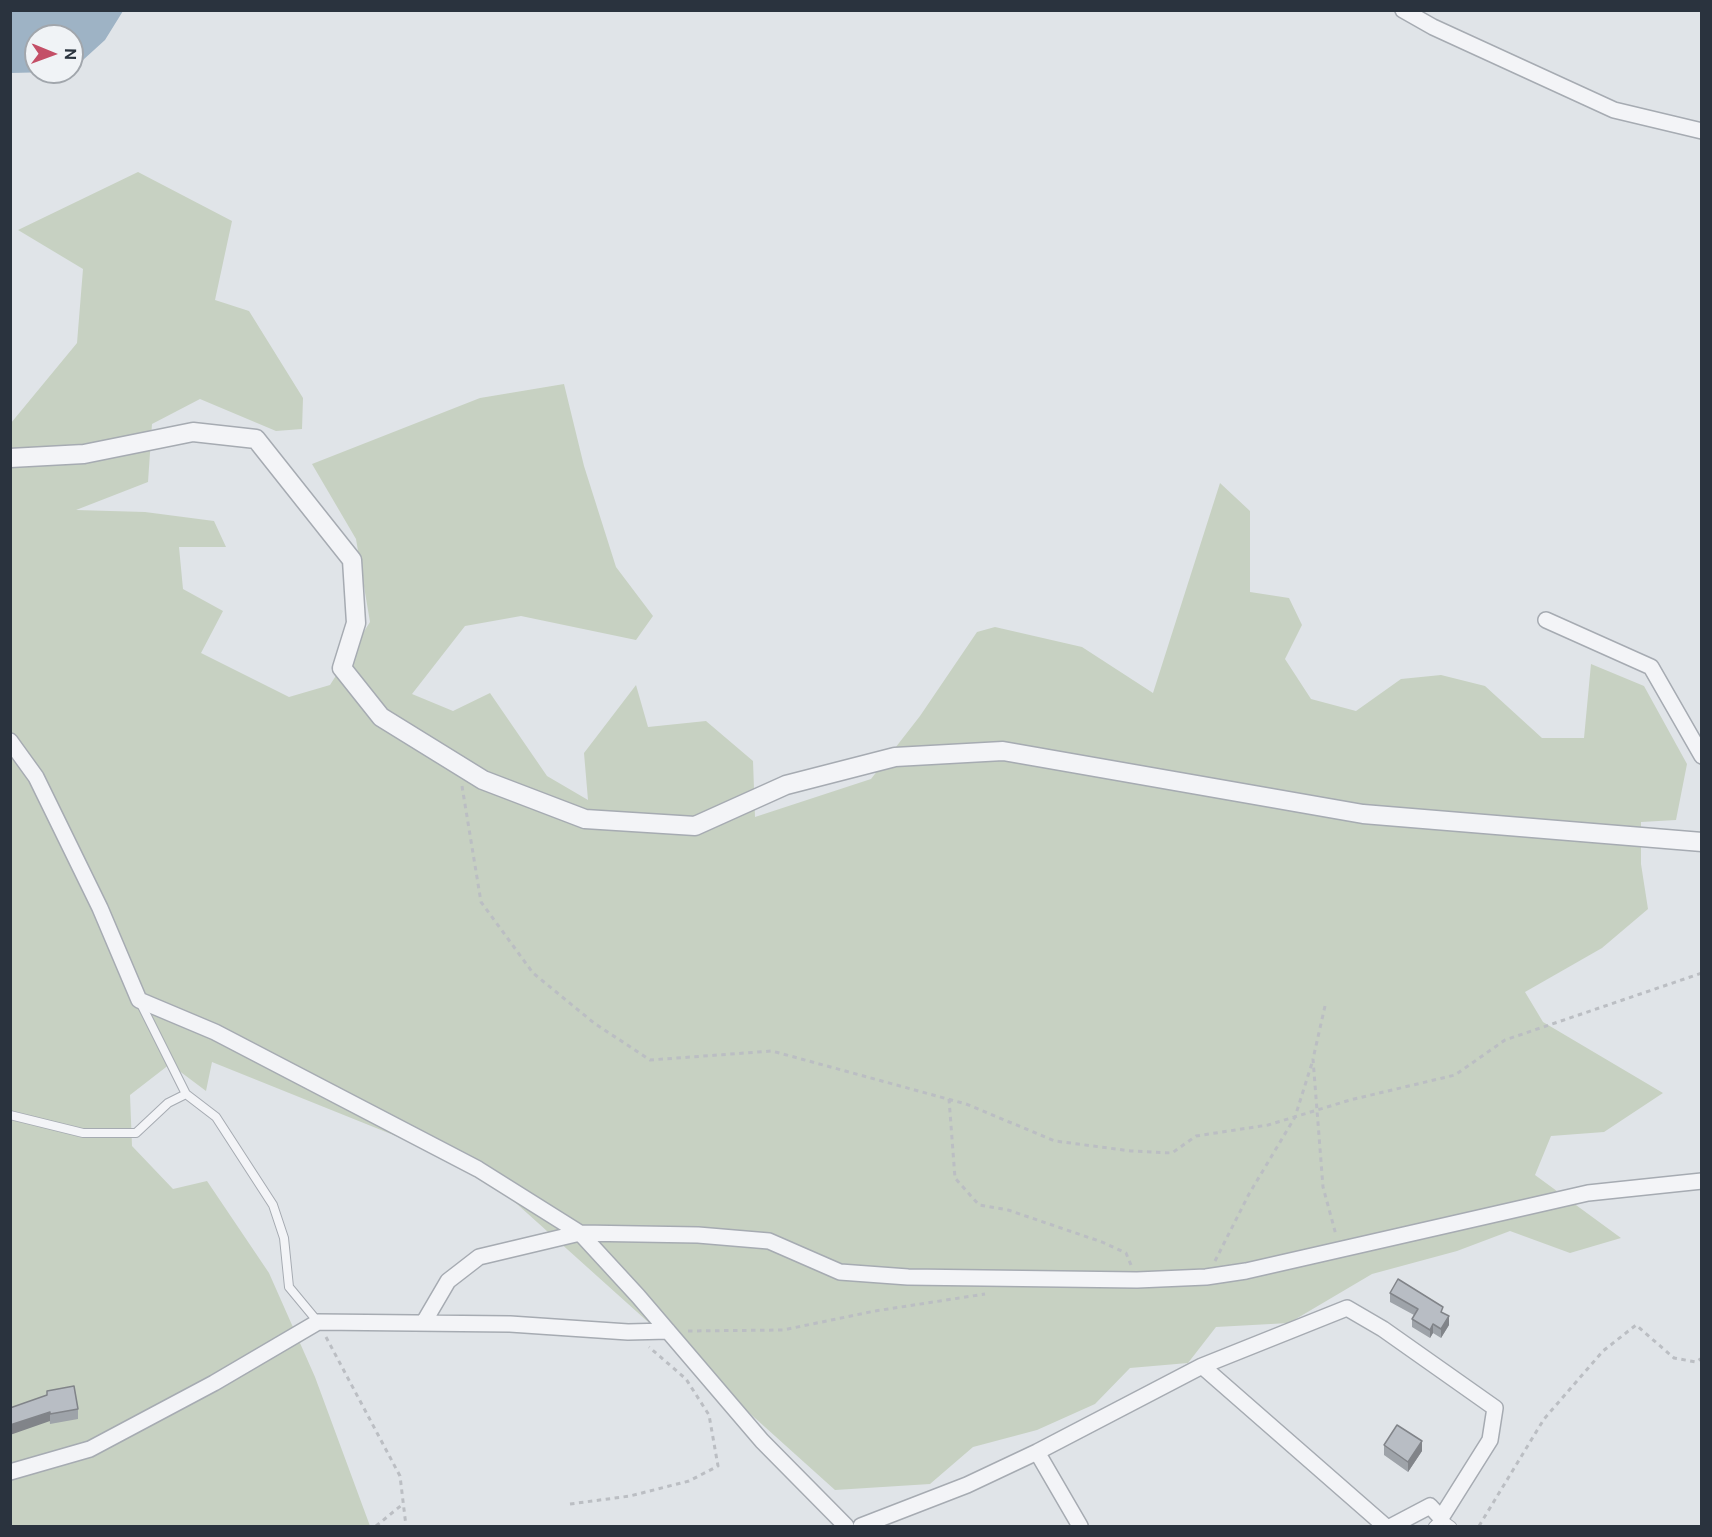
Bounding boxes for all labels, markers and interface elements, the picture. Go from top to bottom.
north arrow [24,24,84,84]
text: N [60,48,81,60]

